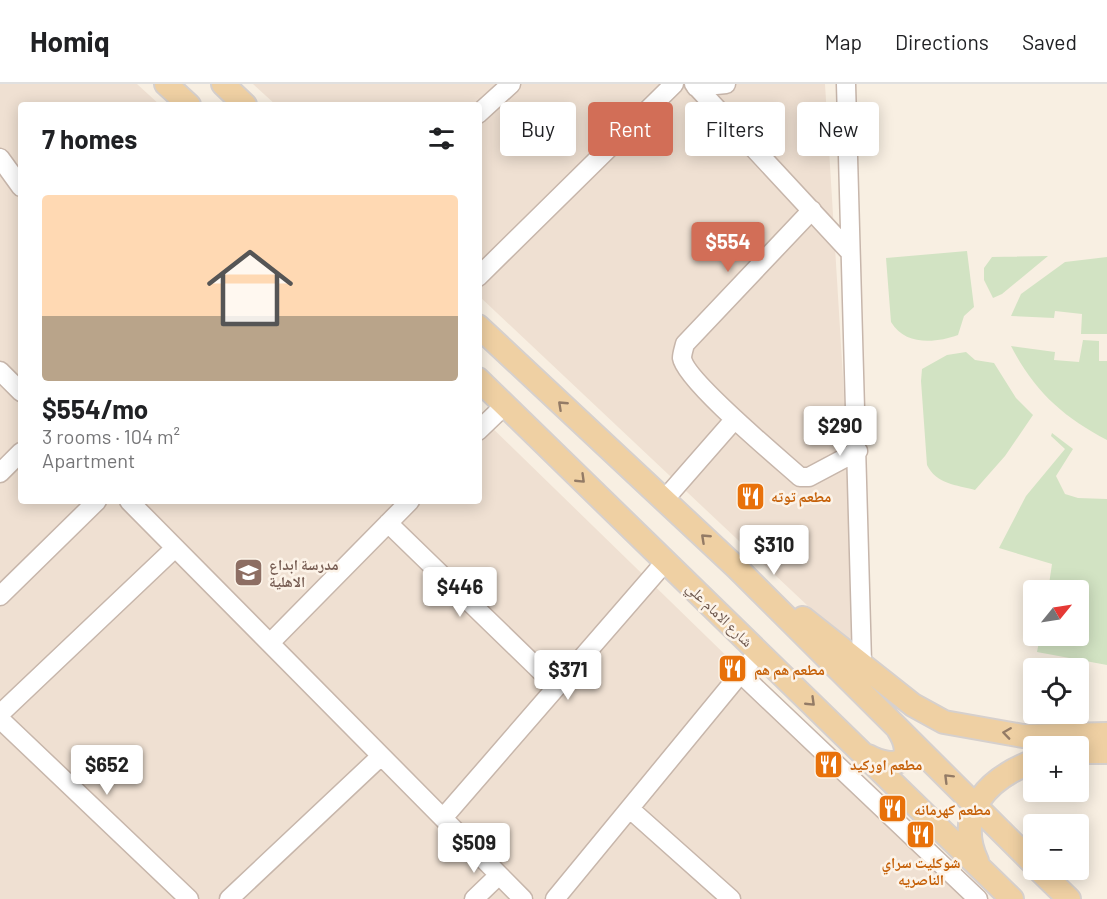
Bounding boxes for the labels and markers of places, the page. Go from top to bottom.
pin: $554 [692,222,764,273]
pin: $290 [804,406,876,457]
restaurant icon: مطعم توته [734,480,766,512]
place label: مطعم توته [771,487,831,507]
pin: $310 [738,525,810,576]
place label: مدرسة ابداع الاهلية [269,555,339,590]
school or university icon: مدرسة ابداع الاهلية [232,557,264,589]
pin: $446 [424,567,496,618]
pin: $371 [532,650,604,701]
restaurant icon: مطعم هم هم [717,653,749,685]
place label: مطعم هم هم [754,660,825,680]
pin: $652 [71,745,143,796]
restaurant icon: مطعم اوركيد [813,748,845,780]
place label: مطعم اوركيد [850,755,922,775]
restaurant icon: مطعم كهرمانه [877,793,909,825]
place label: مطعم كهرمانه [914,800,991,820]
restaurant icon: شوكليت سراي الناصريه [905,819,937,851]
pin: $509 [438,823,510,874]
place label: شوكليت سراي الناصريه [881,853,961,888]

